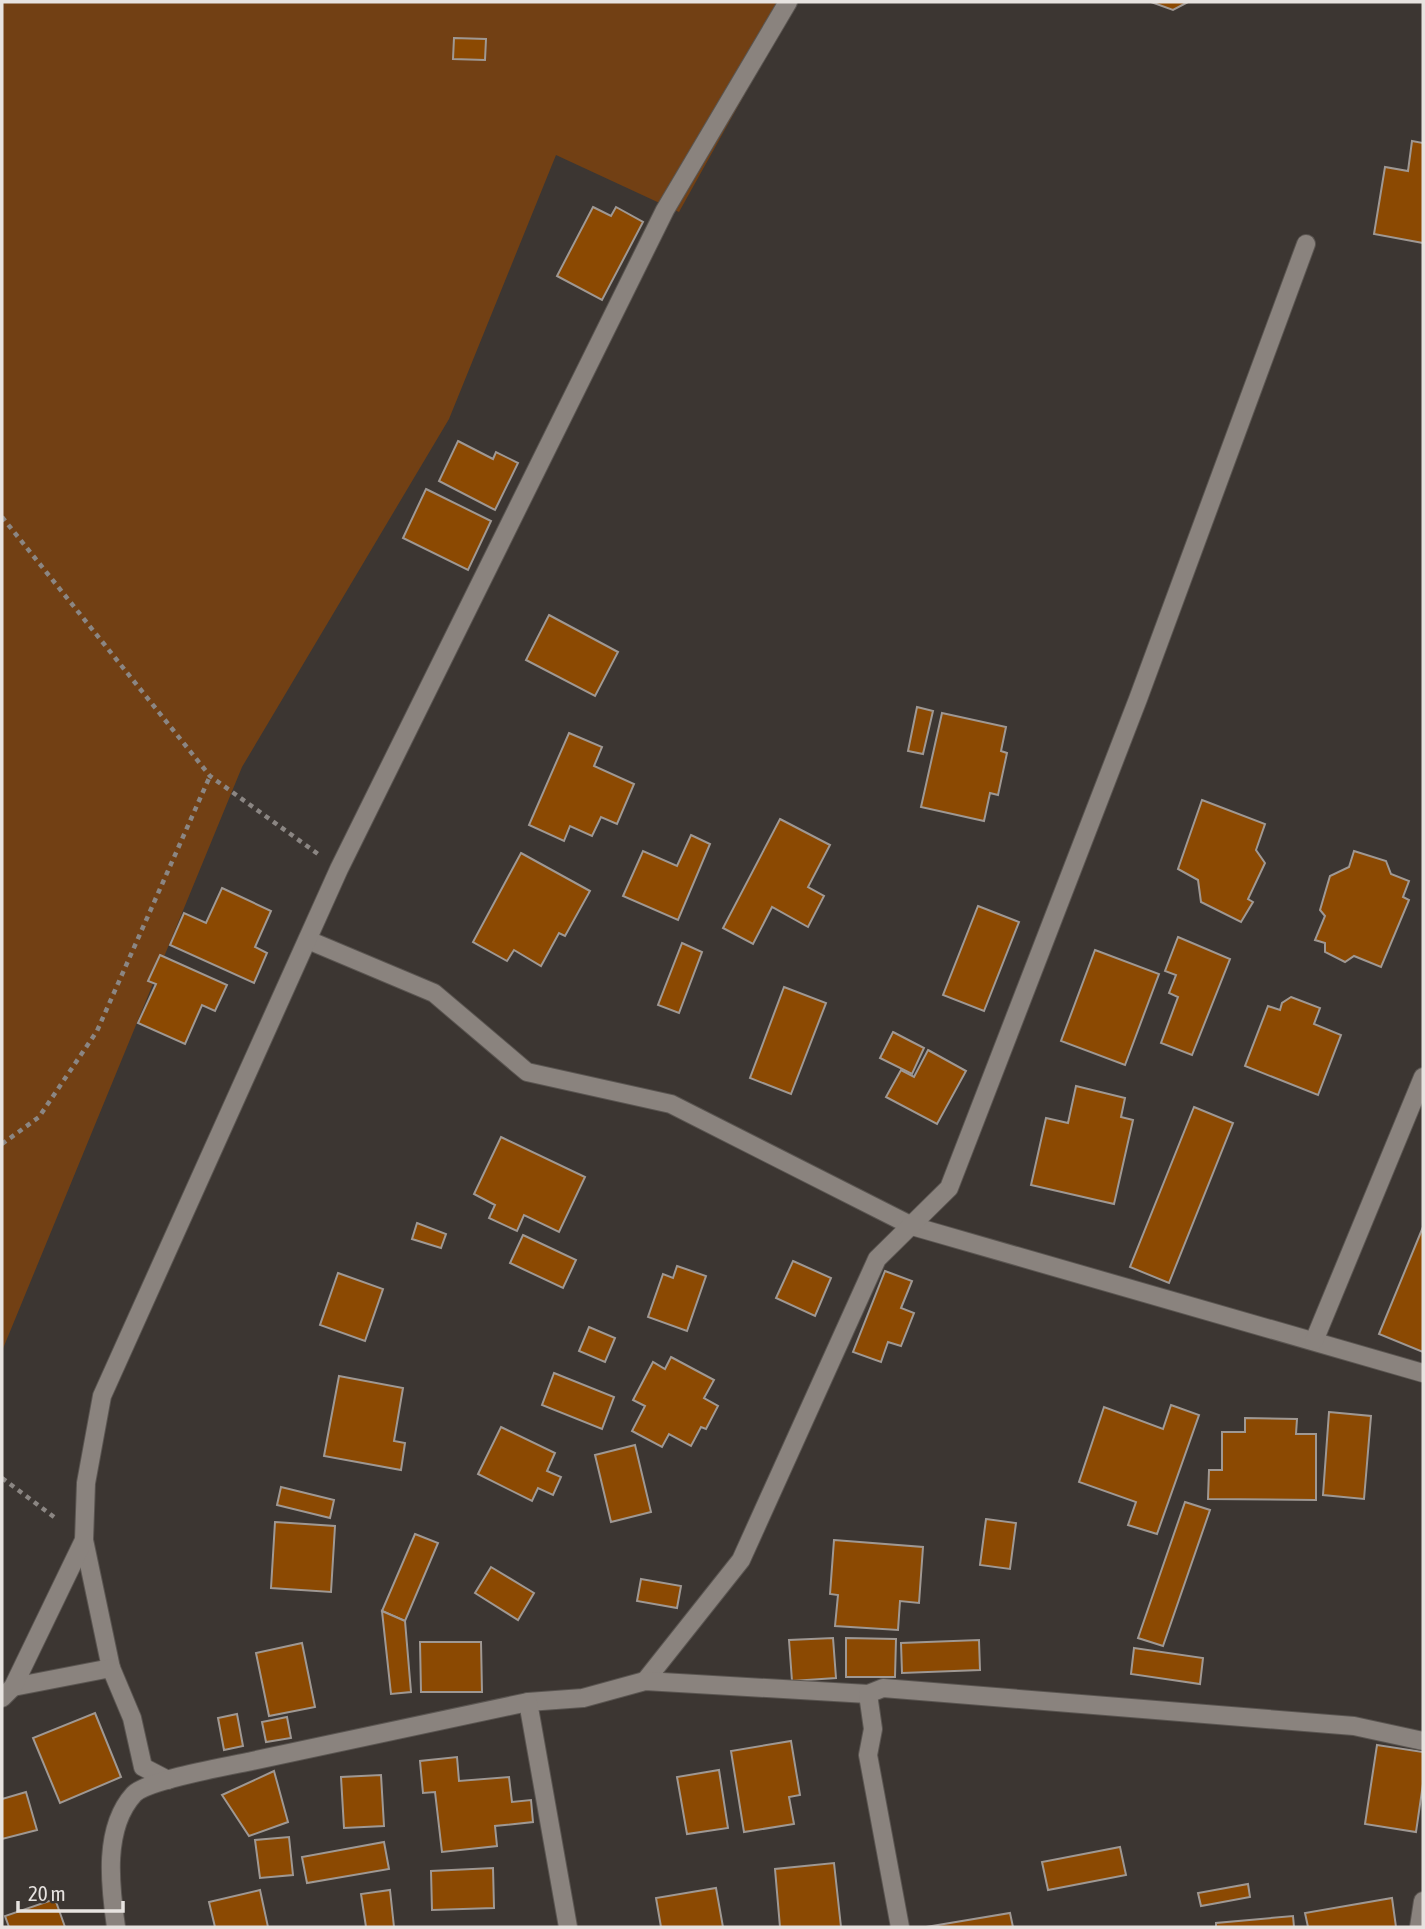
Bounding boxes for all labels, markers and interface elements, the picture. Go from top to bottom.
scale bar [18,1870,122,1914]
text: 20 m [28,1881,66,1905]

